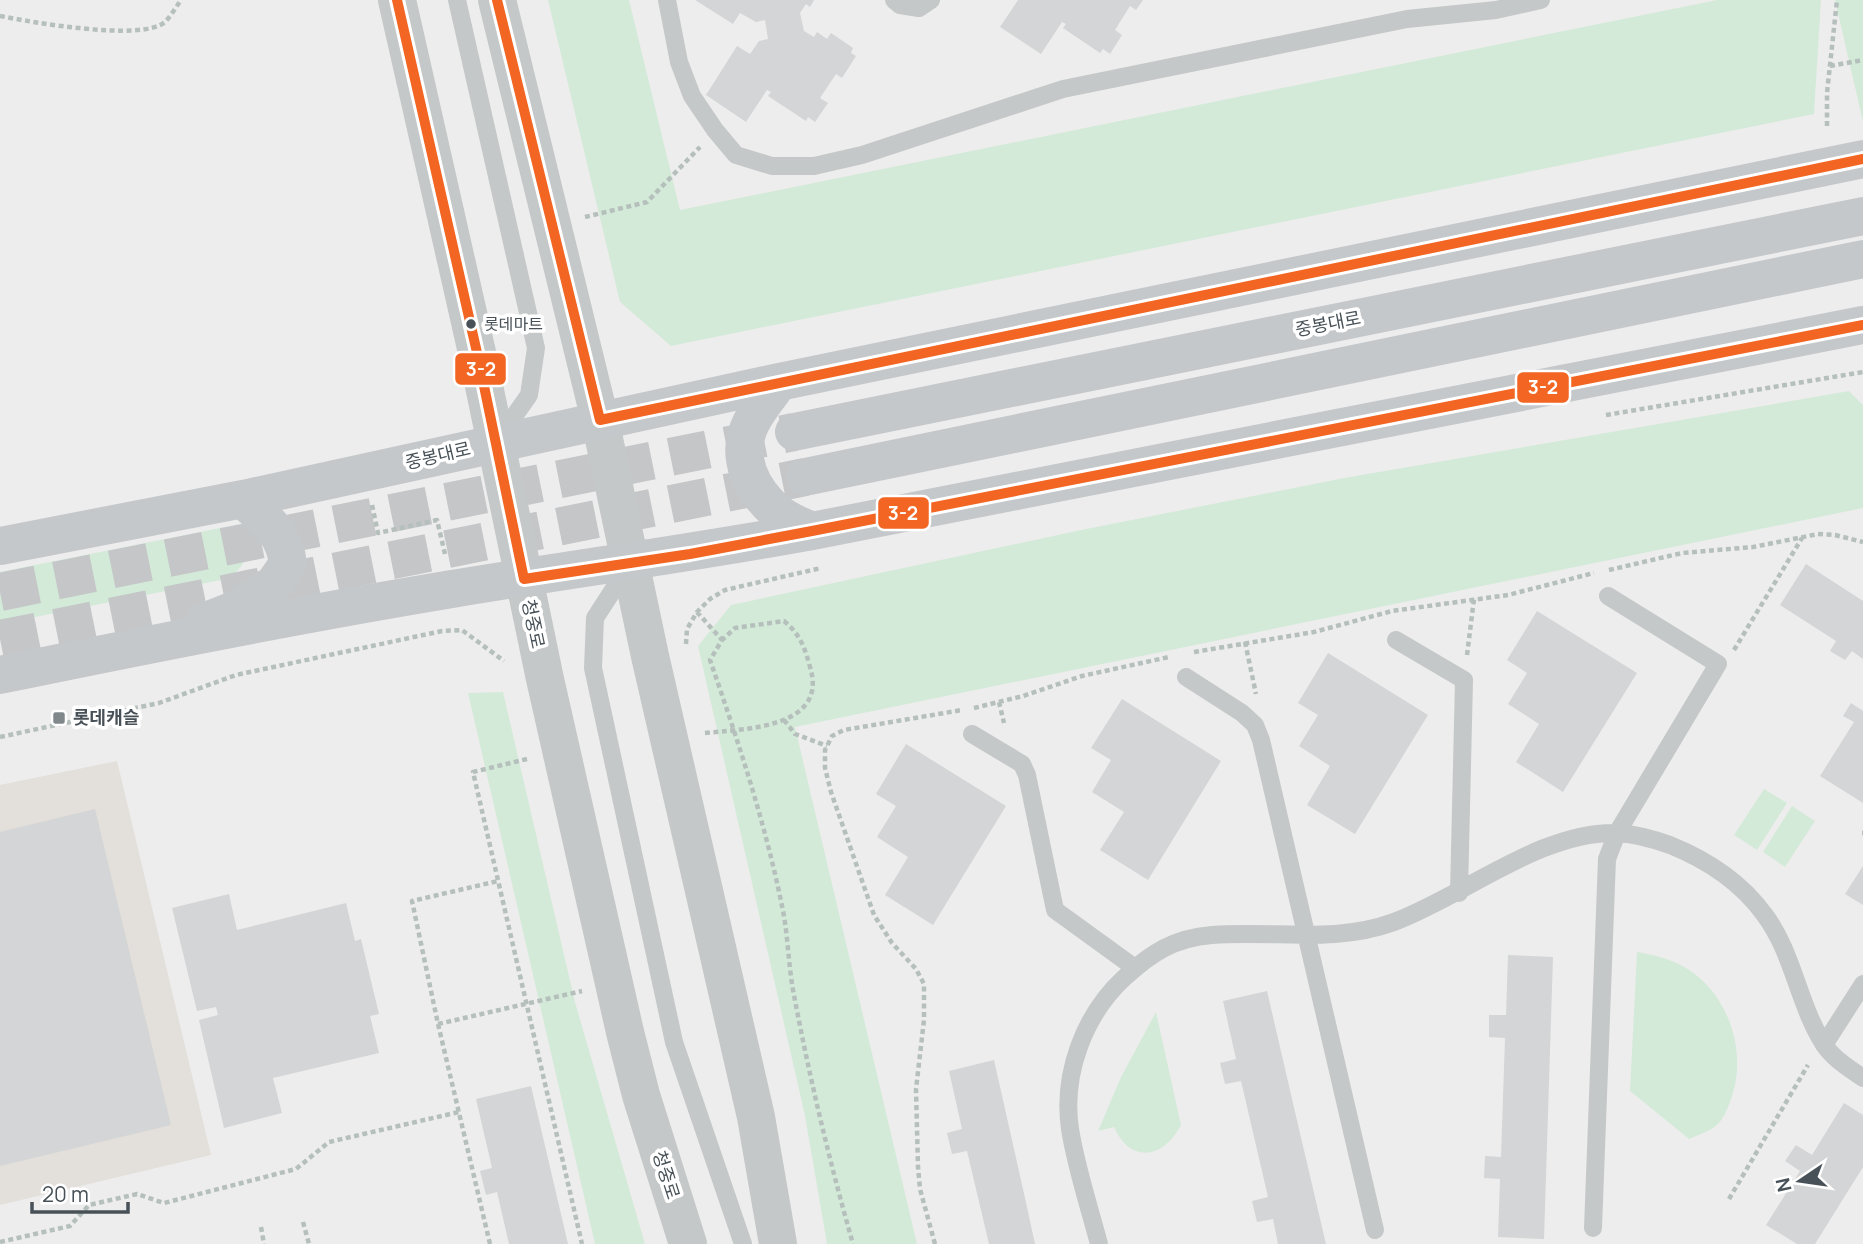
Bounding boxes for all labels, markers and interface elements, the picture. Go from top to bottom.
street label: 중봉대로 [1293,305,1363,341]
place label: 롯데마트 [484,313,543,335]
marker: 롯데마트 [464,317,478,331]
line badge: 3-2 [454,352,507,386]
text: 3-2 [466,356,496,382]
line badge: 3-2 [1516,371,1570,404]
text: 3-2 [1528,374,1558,400]
street label: 중봉대로 [403,436,473,474]
line badge: 3-2 [877,496,930,530]
text: 3-2 [888,500,918,526]
street label: 청중로 [517,597,551,651]
place label: 롯데캐슬 [73,705,139,729]
marker: 롯데캐슬 [51,710,67,726]
north arrow [1765,1146,1835,1216]
street label: 청중로 [648,1147,686,1202]
scale bar [32,1170,128,1214]
text: N [1769,1175,1798,1194]
text: 20 m [42,1180,89,1208]

